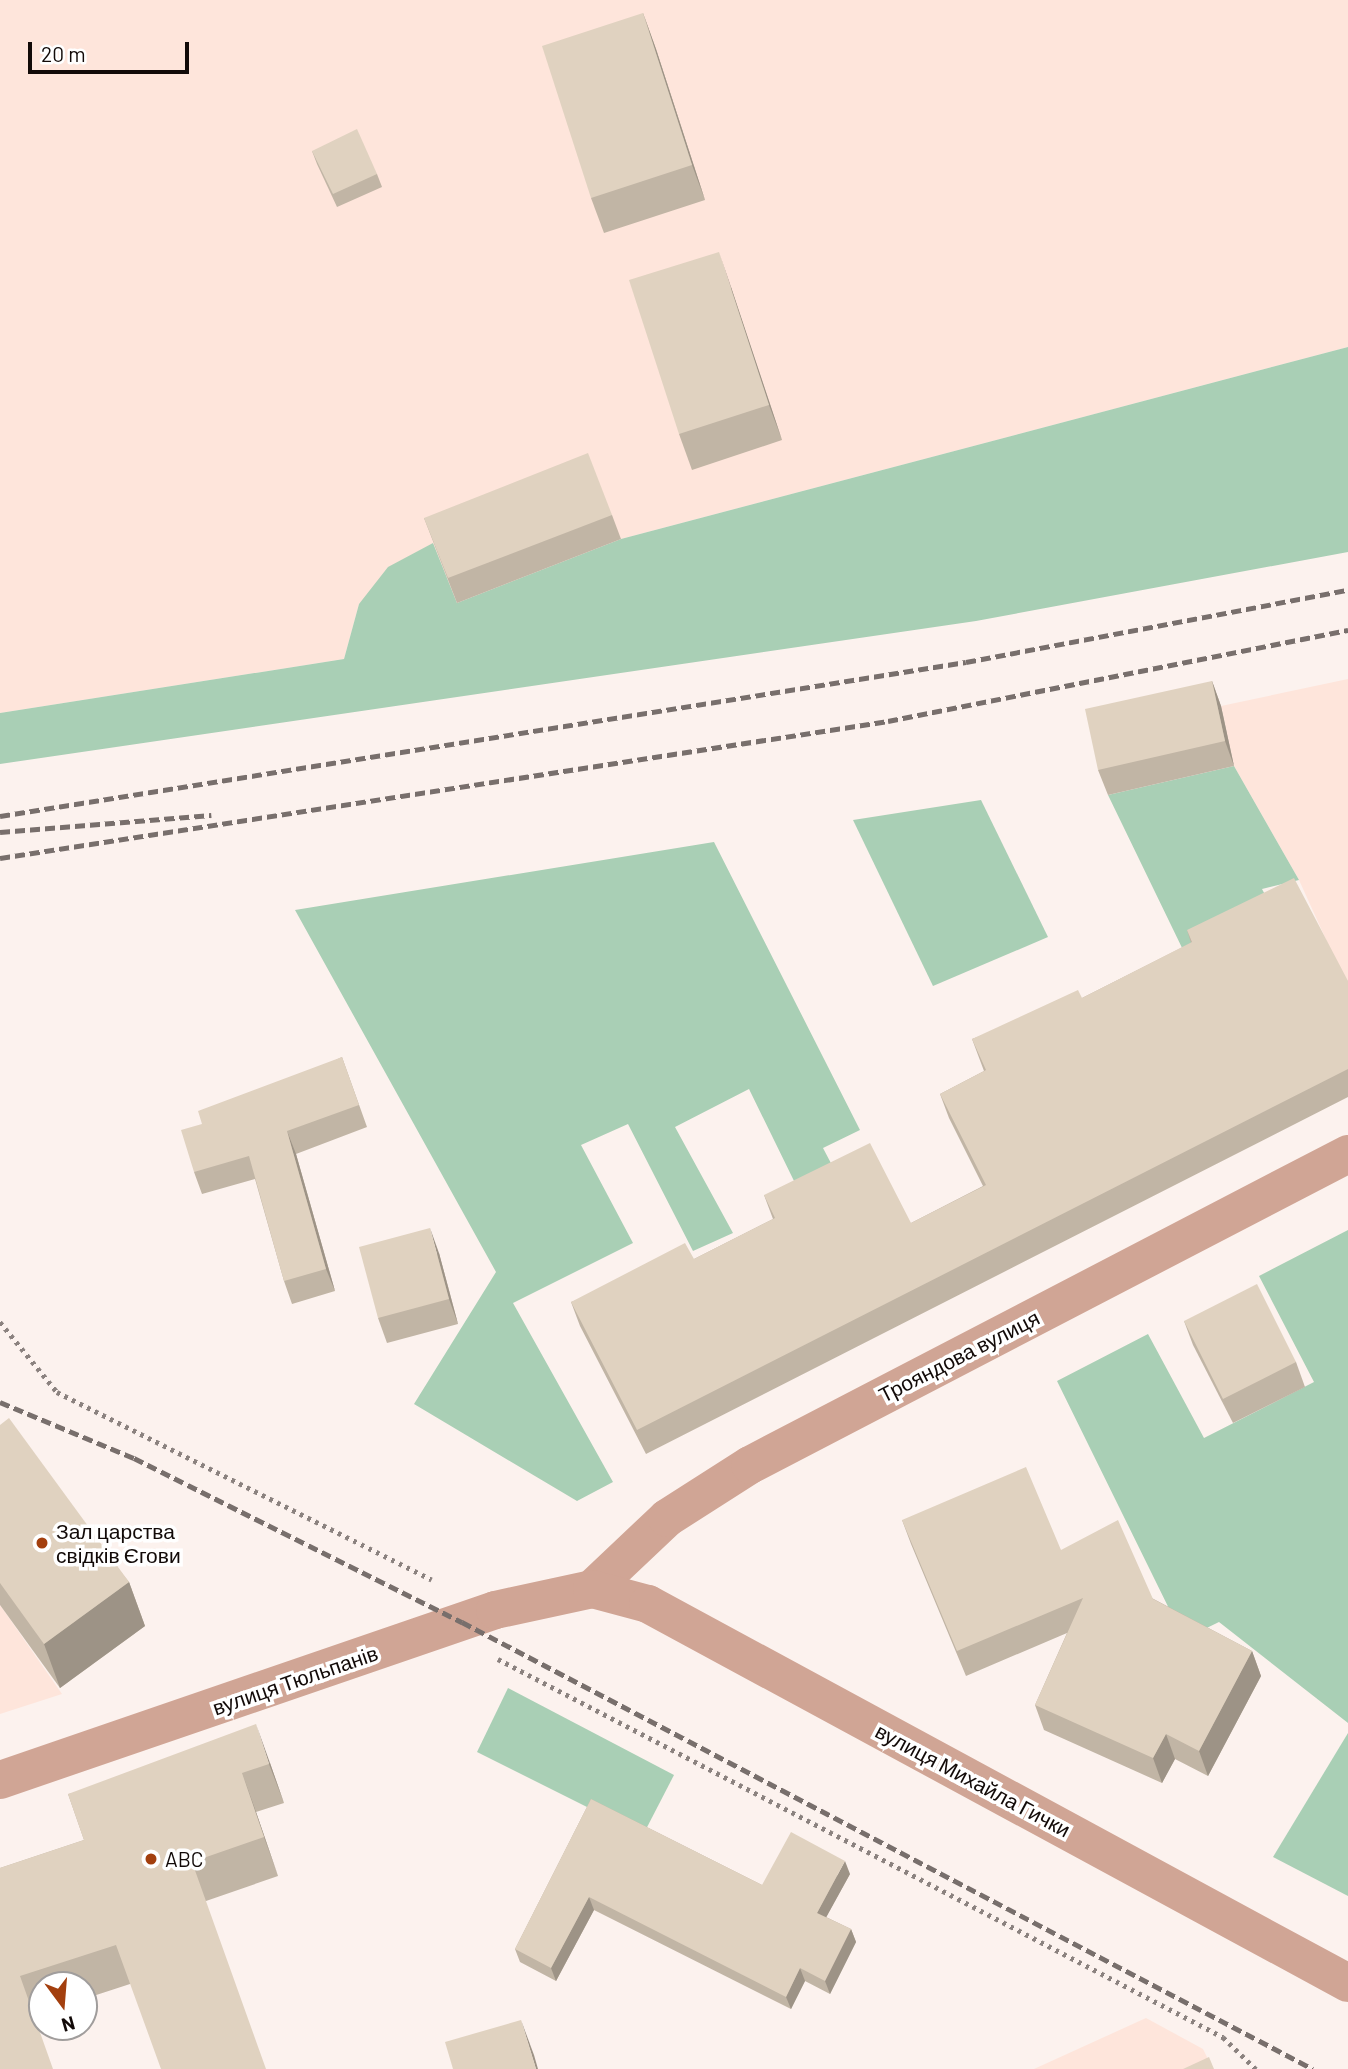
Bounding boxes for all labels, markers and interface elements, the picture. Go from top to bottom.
scale bar [32,28,192,72]
text: 20 m [41,41,86,66]
street label: Трояндова вулиця [875,1305,1043,1407]
place label: Зал царства свідків Єгови [56,1518,181,1568]
marker: Зал царства свідків Єгови [34,1535,50,1551]
street label: вулиця Тюльпанів [209,1640,381,1720]
street label: вулиця Михайла Гички [871,1718,1075,1842]
place label: ABC [165,1846,204,1872]
marker: ABC [143,1851,159,1867]
north arrow [28,1971,98,2041]
text: N [59,2012,78,2038]

